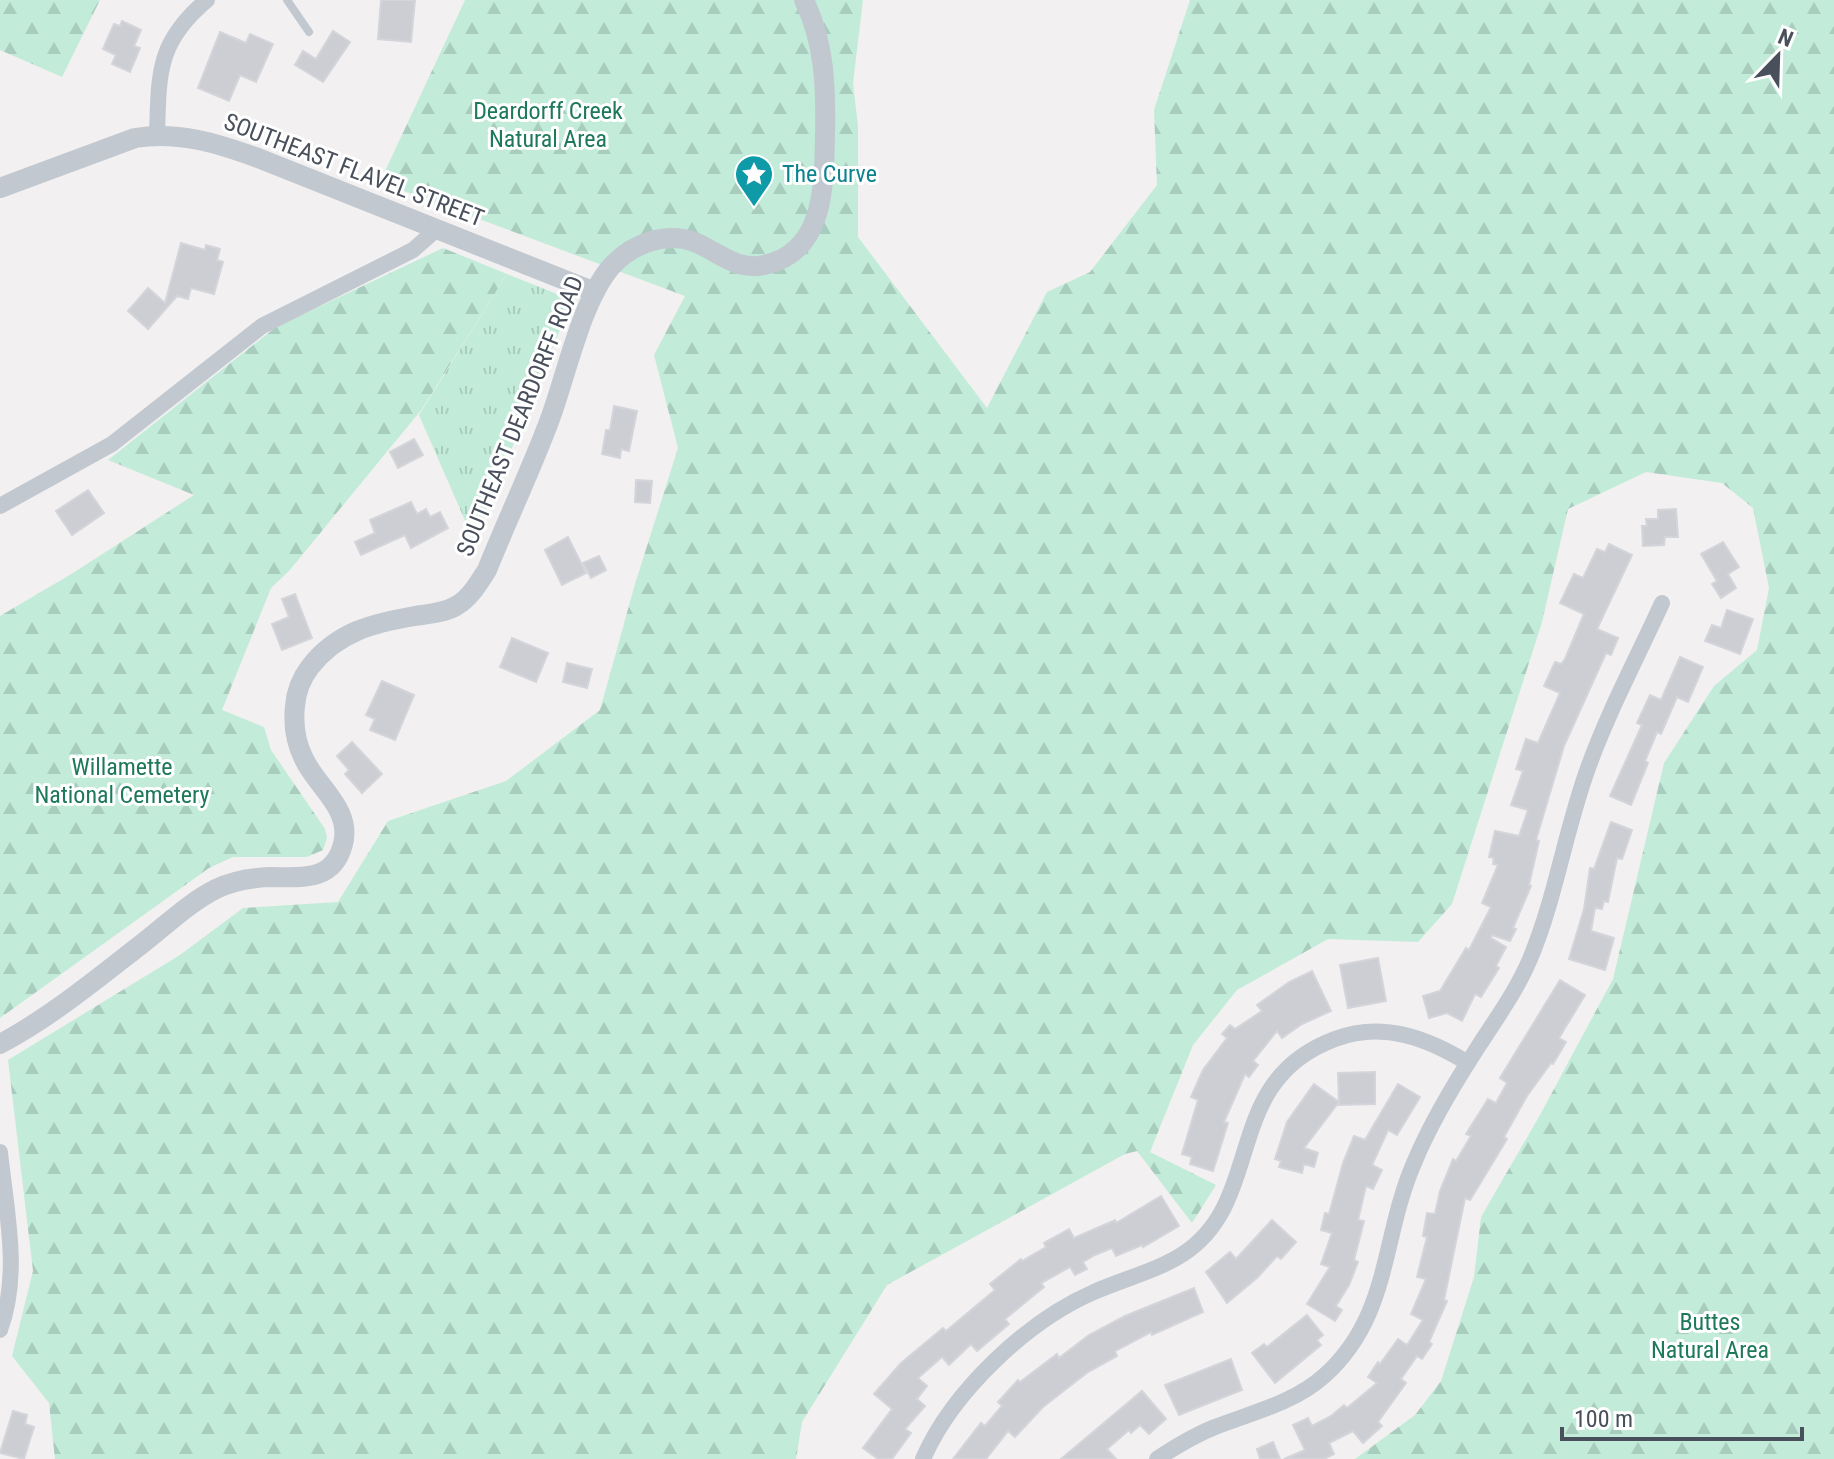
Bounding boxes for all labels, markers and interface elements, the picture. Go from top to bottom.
north arrow [1738,16,1818,96]
text: N [1775,24,1797,52]
park label: Deardorff Creek Natural Area [473,97,623,153]
street label: SOUTHEAST FLAVEL STREET [220,107,488,233]
place icon: The Curve [733,153,775,208]
place label: The Curve [782,160,877,188]
street label: SOUTHEAST DEARDORFF ROAD [451,272,589,560]
park label: Willamette National Cemetery [34,753,210,809]
park label: Buttes Natural Area [1651,1308,1769,1364]
scale bar [1562,1391,1802,1441]
text: 100 m [1574,1405,1633,1433]

